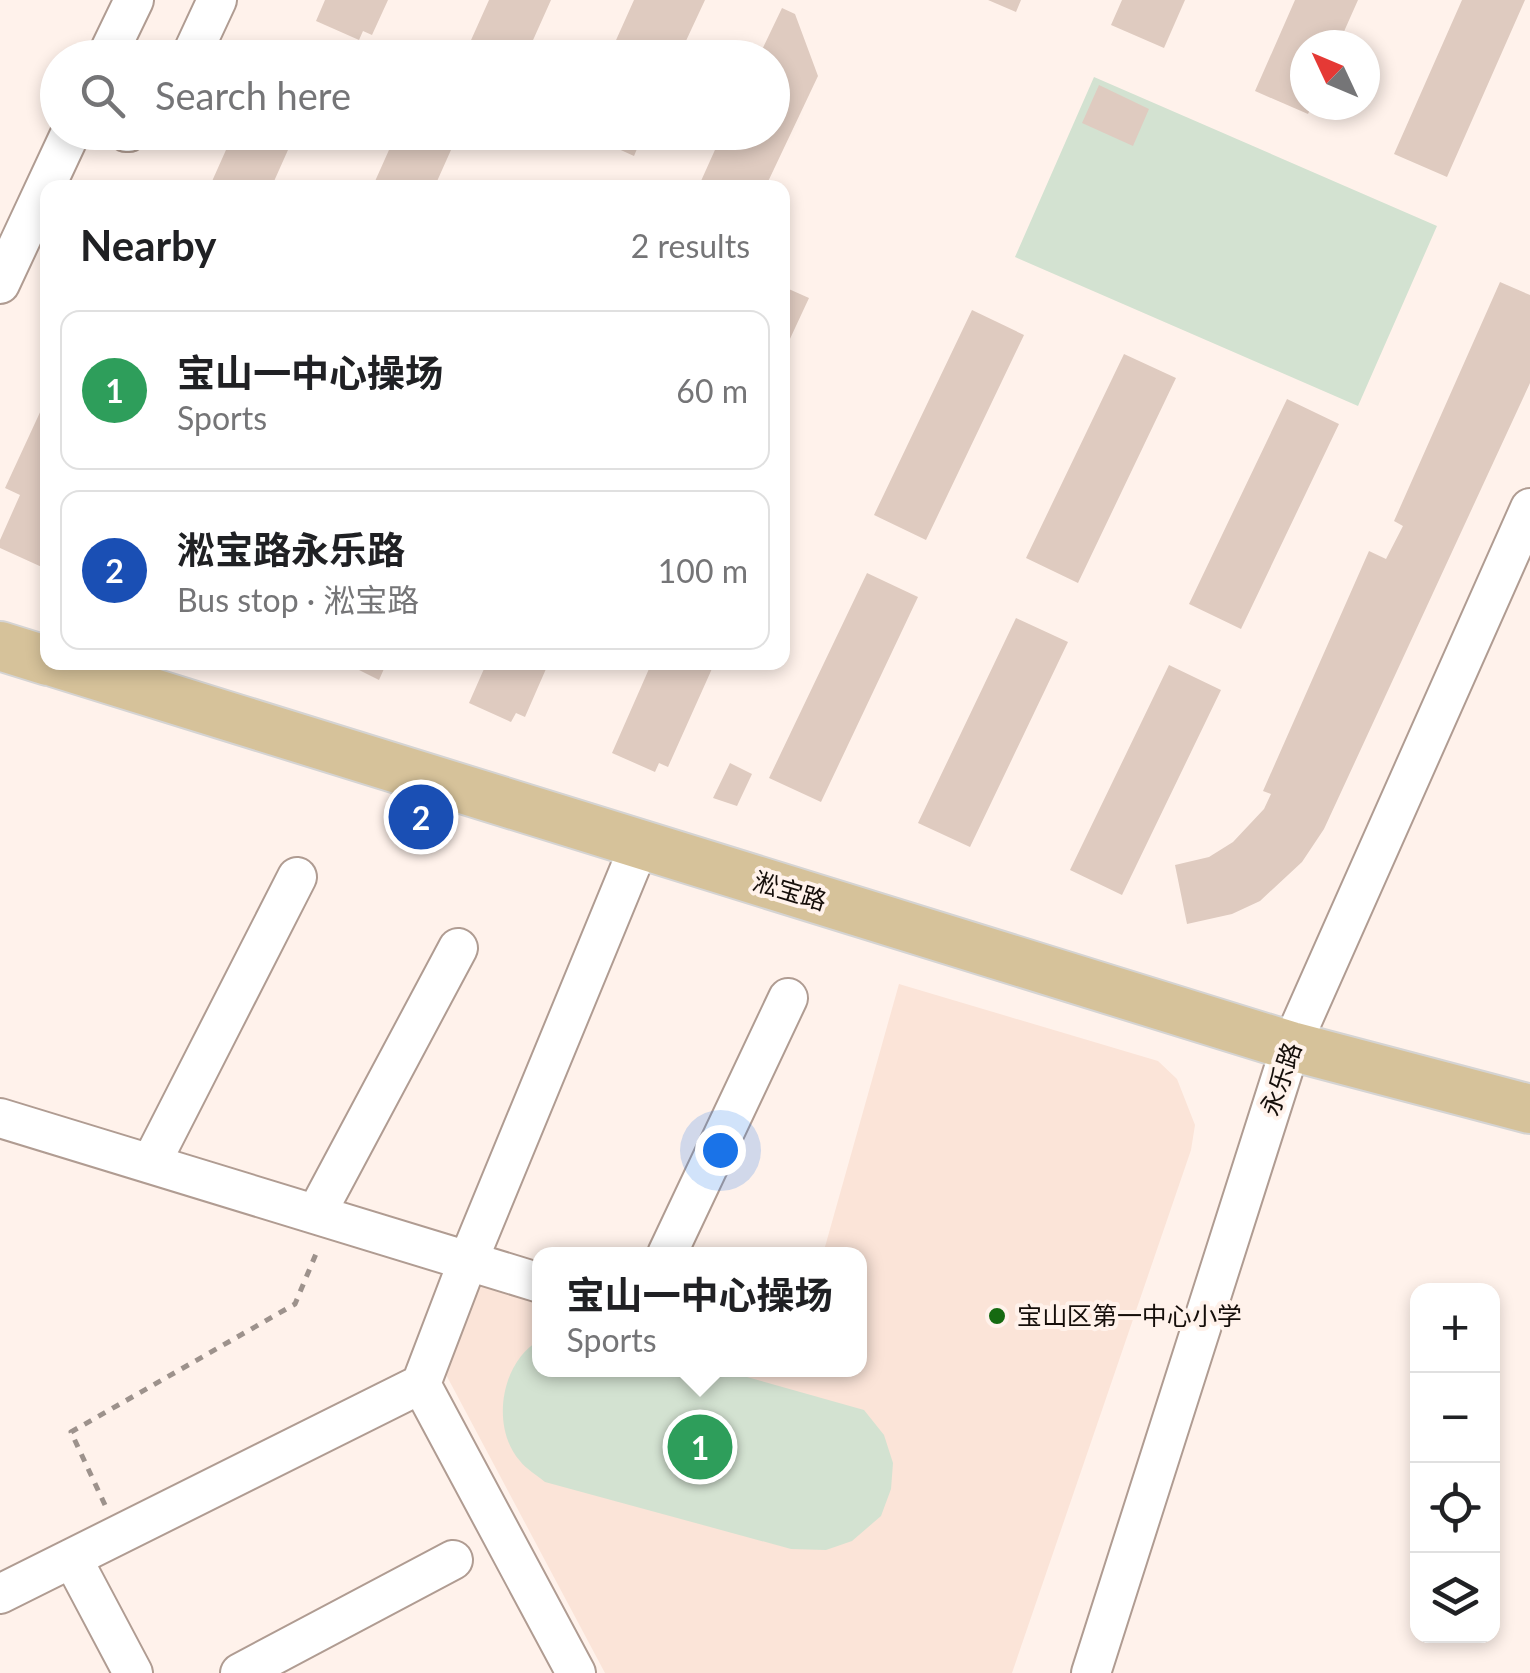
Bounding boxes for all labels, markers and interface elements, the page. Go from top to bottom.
north arrow [1290,30,1380,120]
search box [40,40,790,150]
icon: search [75,68,130,123]
text: Search here [155,72,351,118]
text: Nearby [80,220,217,270]
text: 2 results [631,226,750,265]
text: 宝山一中心操场 [177,349,443,395]
text: 1 [105,371,124,410]
text: 60 m [676,371,748,410]
text: Sports [177,398,267,437]
text: 淞宝路永乐路 [177,526,405,572]
text: 2 [105,551,124,590]
text: 100 m [658,551,748,590]
text: Bus stop · 淞宝路 [177,580,419,619]
pin: 2 [388,780,454,854]
street label: 淞宝路 [750,865,831,915]
street label: 永乐路 [1254,1038,1306,1119]
your location [695,1125,746,1176]
popup [532,1247,867,1377]
text: 宝山一中心操场 [566,1271,833,1317]
map controls [1410,1283,1500,1643]
button: + [1410,1283,1500,1373]
place label: 宝山区第一中心小学 [1017,1300,1242,1330]
marker: 宝山区第一中心小学 [986,1305,1008,1327]
text: Sports [566,1320,657,1359]
button: − [1410,1373,1500,1463]
pin: 1 [668,1410,732,1484]
button: locate [1410,1463,1500,1553]
button: layers [1410,1553,1500,1643]

